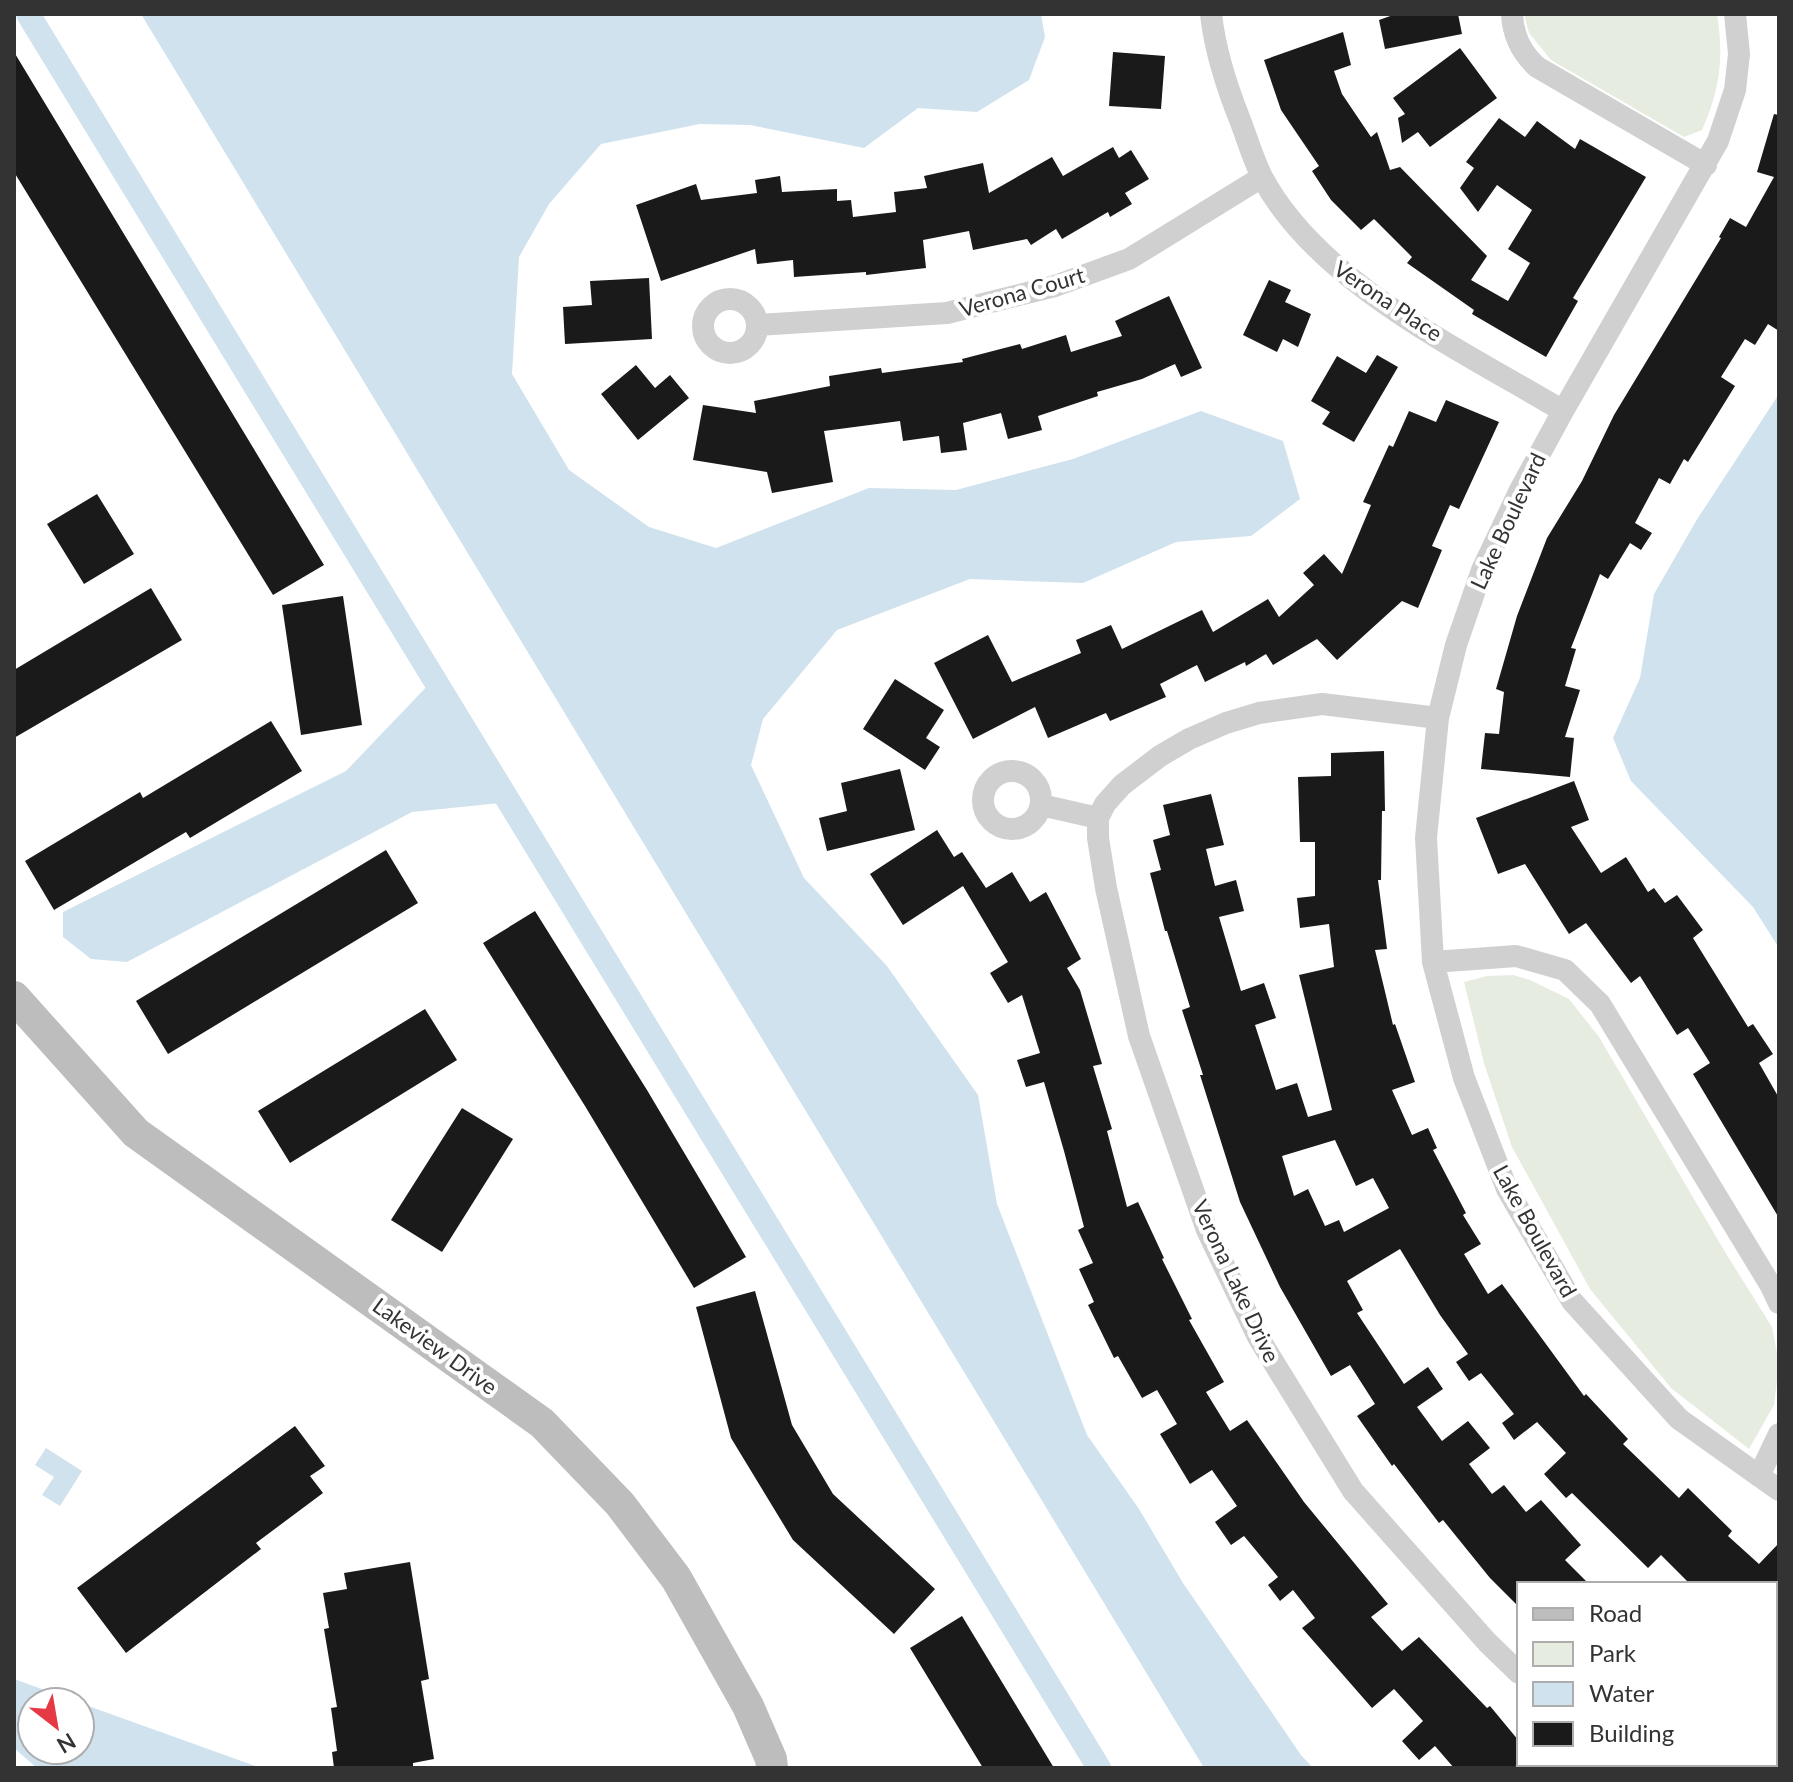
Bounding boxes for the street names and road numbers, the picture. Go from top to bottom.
street label: Verona Place [1329,254,1448,347]
street label: Verona Court [956,261,1088,322]
street label: Lake Boulevard [1464,448,1551,593]
street label: Lake Boulevard [1488,1160,1583,1302]
street label: Verona Lake Drive [1187,1195,1286,1366]
street label: Lakeview Drive [368,1291,503,1400]

